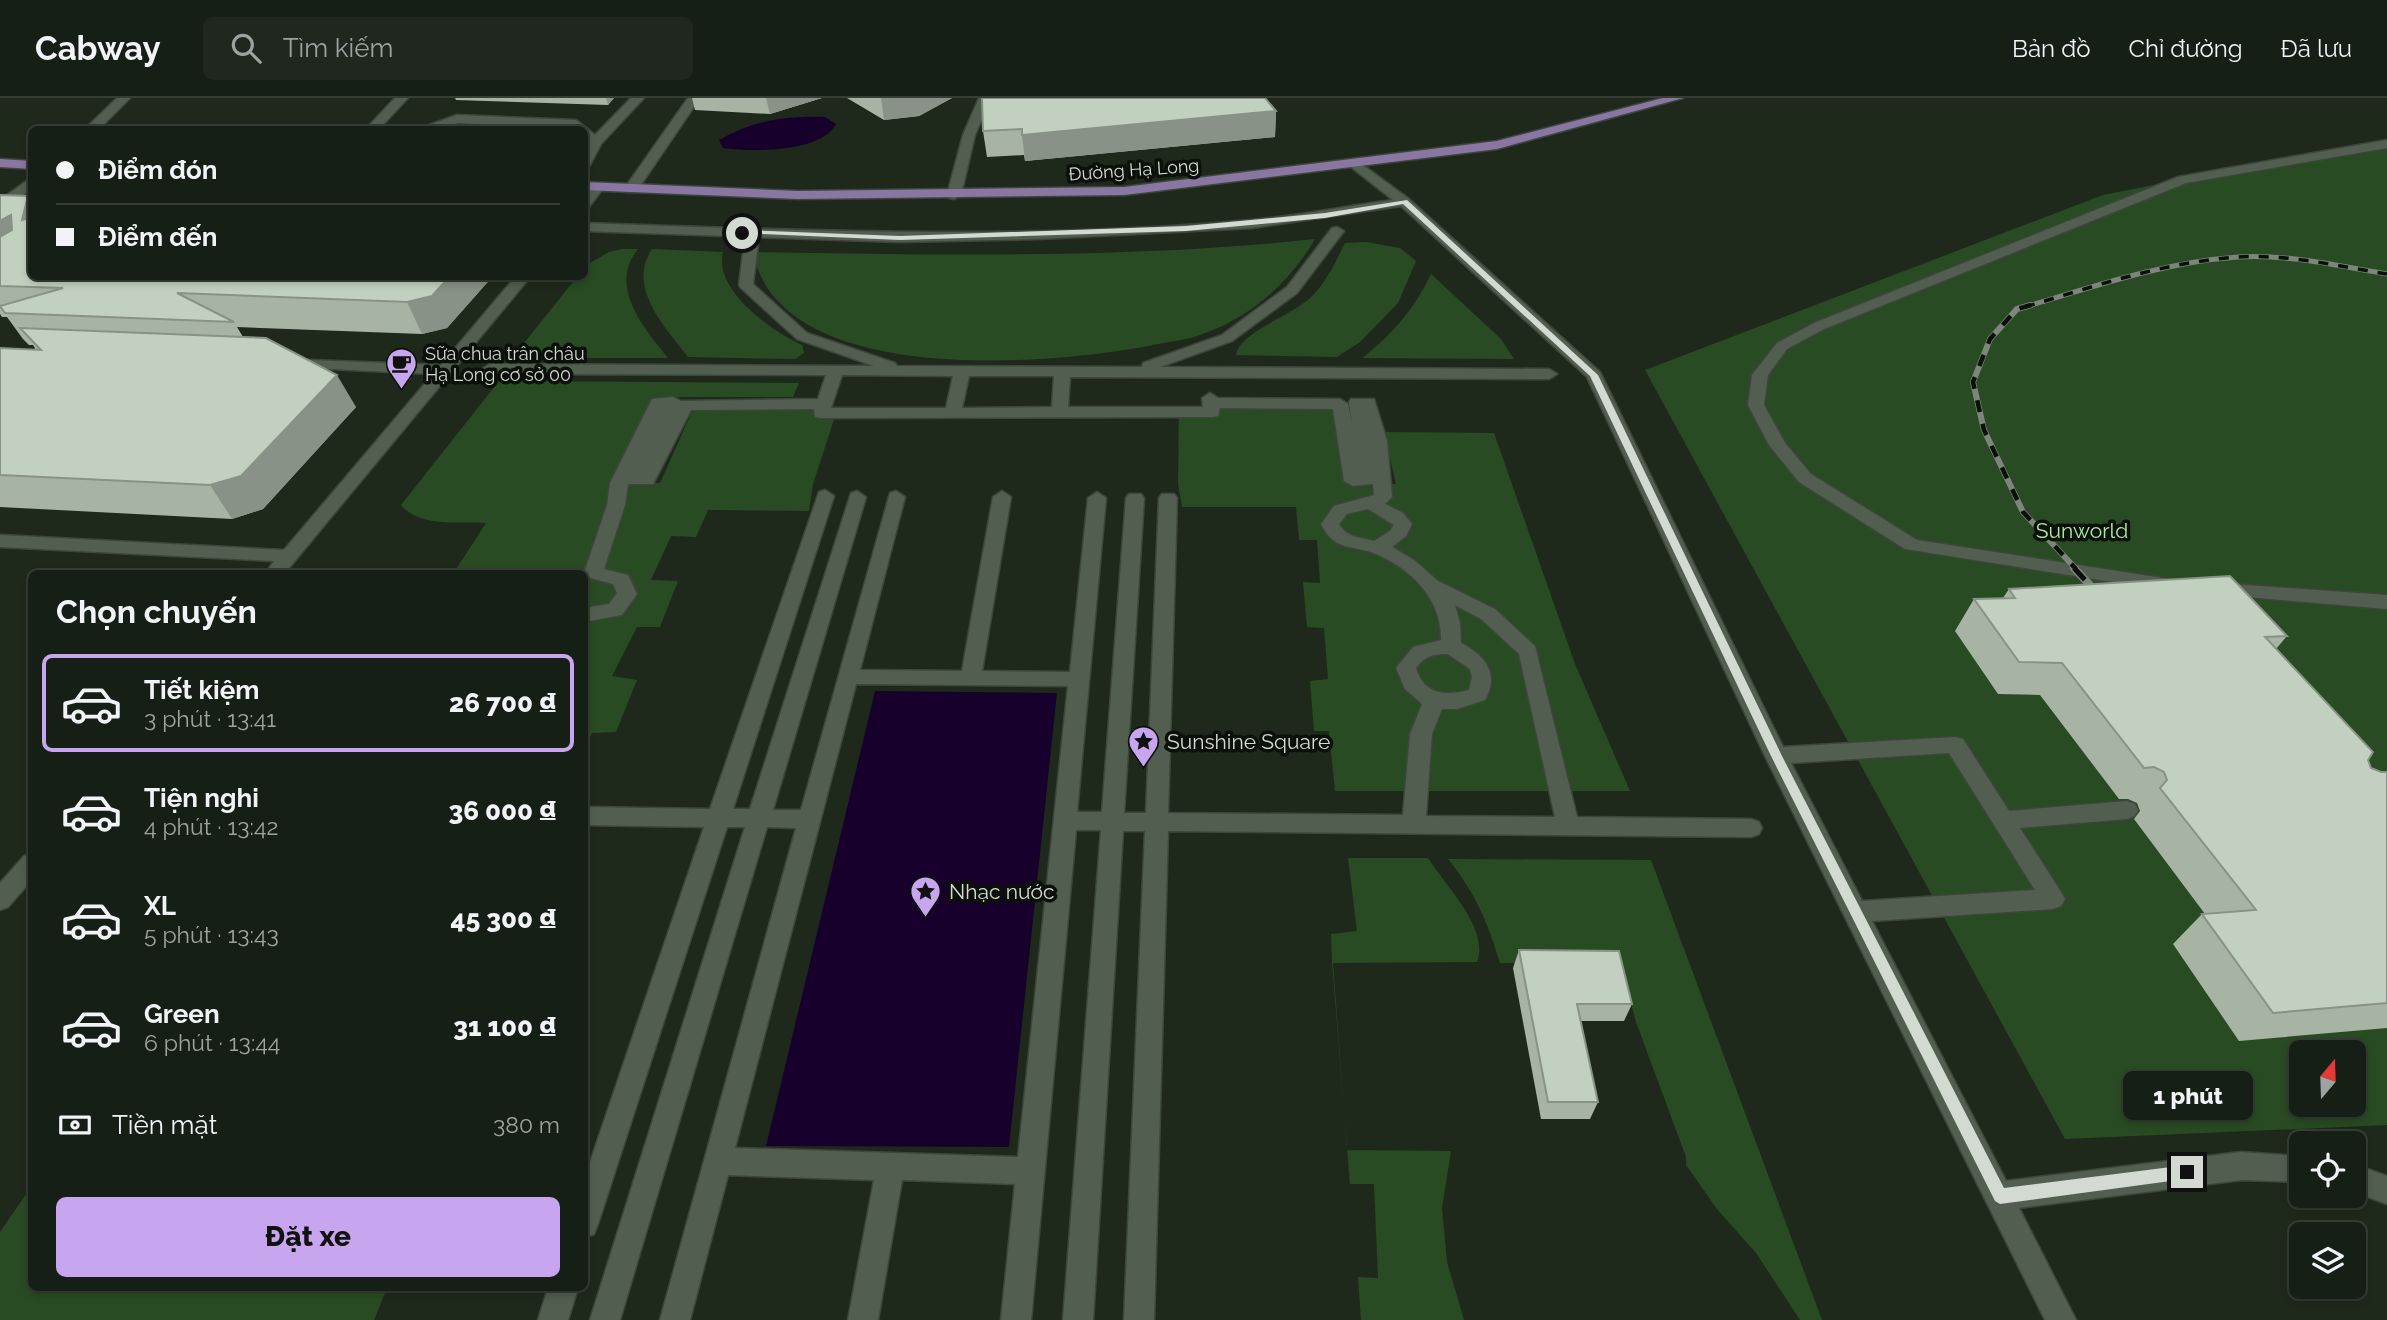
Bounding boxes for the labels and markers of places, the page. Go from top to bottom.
place label: Sữa chua trân châu Hạ Long cơ sở 00 [425,343,585,385]
cafe icon: Sữa chua trân châu Hạ Long cơ sở 00 [385,347,419,391]
place icon: Sunshine Square [1127,725,1161,769]
place label: Sunshine Square [1167,729,1330,754]
place icon: Nhạc nước [909,875,943,919]
place label: Nhạc nước [949,879,1055,904]

